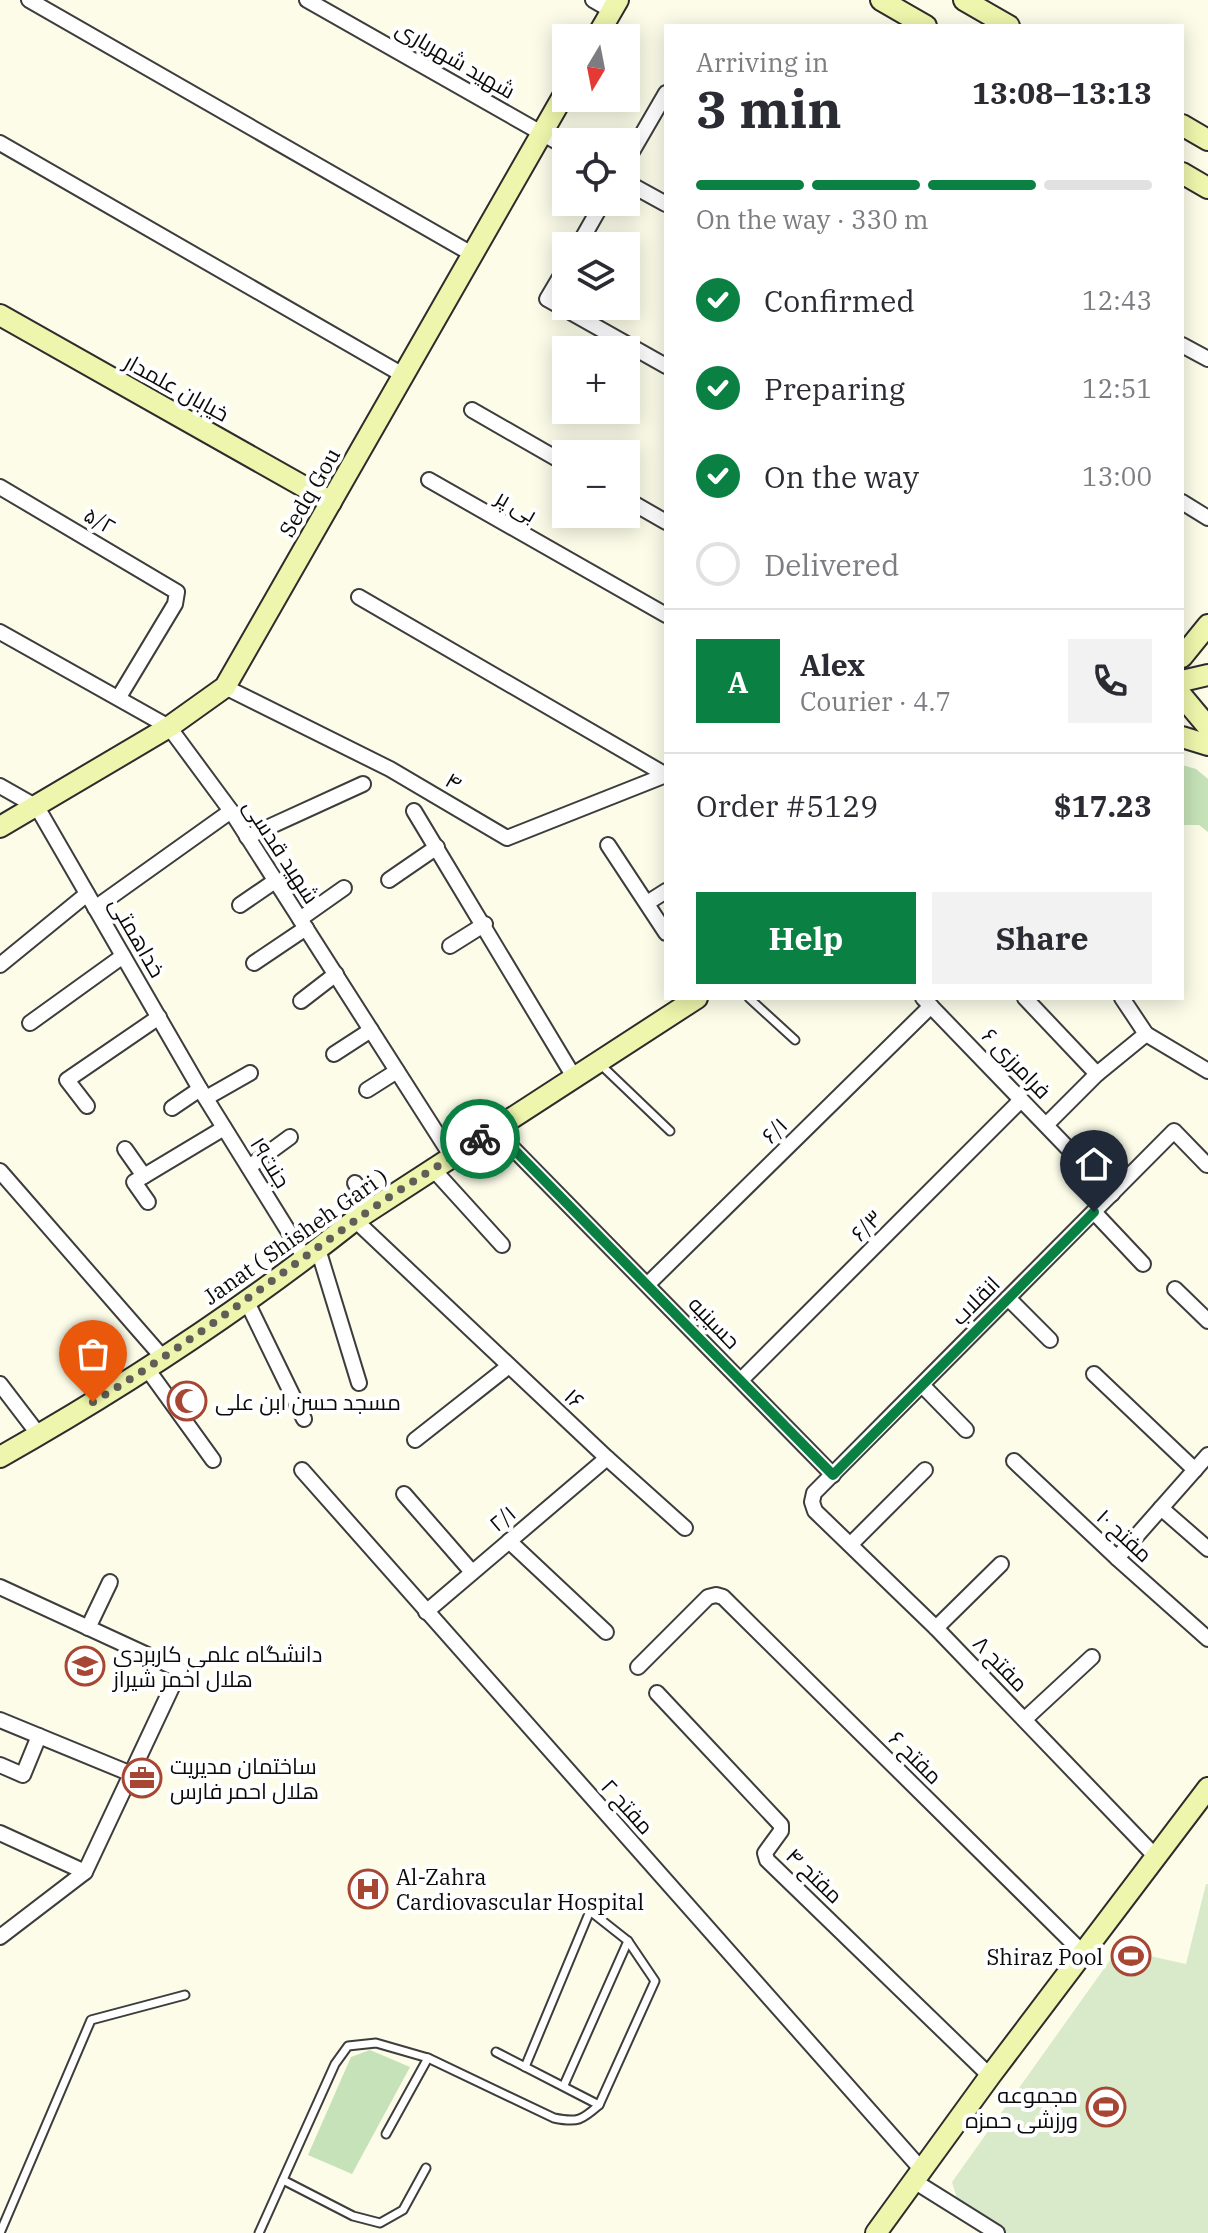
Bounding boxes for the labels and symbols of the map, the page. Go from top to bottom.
street label: شهید شهریاری [391,13,521,105]
north arrow [552,24,640,112]
street label: خیابان علمدار [118,345,234,428]
street label: Sedq Gou [272,442,346,542]
street label: بی پر [489,481,543,529]
street label: ۵/۲ [79,500,121,540]
street label: ۴ [440,765,468,797]
street label: شهید قدسی [237,793,327,909]
street label: خداهمتی [103,892,173,982]
street label: فرامرزی ۶ [976,1021,1058,1105]
courier [440,1099,520,1179]
street label: ۶/۱ [755,1111,793,1149]
pin [1060,1130,1128,1212]
street label: جنت۱۹ [244,1131,298,1193]
street label: Janat ( Shisheh Gari ) [197,1161,393,1311]
street label: ۶/۳ [844,1203,888,1247]
street label: انقلاب [944,1269,1006,1331]
street label: حسینیه [683,1289,747,1355]
pin [59,1320,127,1402]
mosque icon: مسجد حسن ابن علی [166,1380,208,1422]
street label: ۱۶ [559,1381,591,1415]
place label: مسجد حسن ابن علی [215,1387,401,1416]
street label: ۲/۱ [483,1498,521,1538]
street label: مفتح ۱۰ [1090,1502,1159,1569]
street label: مفتح ۸ [966,1629,1035,1698]
place label: دانشگاه علمی کاربردی هلال احمر شیراز [111,1639,322,1693]
school or university icon: دانشگاه علمی کاربردی هلال احمر شیراز [64,1645,106,1687]
street label: مفتح ۶ [882,1724,949,1791]
place label: ساختمان مدیریت هلال احمر فارس [170,1751,319,1805]
office icon: ساختمان مدیریت هلال احمر فارس [121,1757,163,1799]
street label: مفتح ۲ [595,1772,661,1841]
street label: مفتح ۴ [780,1841,850,1910]
place label: Al-Zahra Cardiovascular Hospital [396,1862,644,1916]
hospital icon: Al-Zahra Cardiovascular Hospital [347,1868,389,1910]
sports icon: Shiraz Pool [1110,1935,1152,1977]
place label: Shiraz Pool [986,1942,1103,1971]
place label: مجموعه ورزشی حمزه [965,2080,1078,2134]
sports icon: مجموعه ورزشی حمزه [1085,2086,1127,2128]

